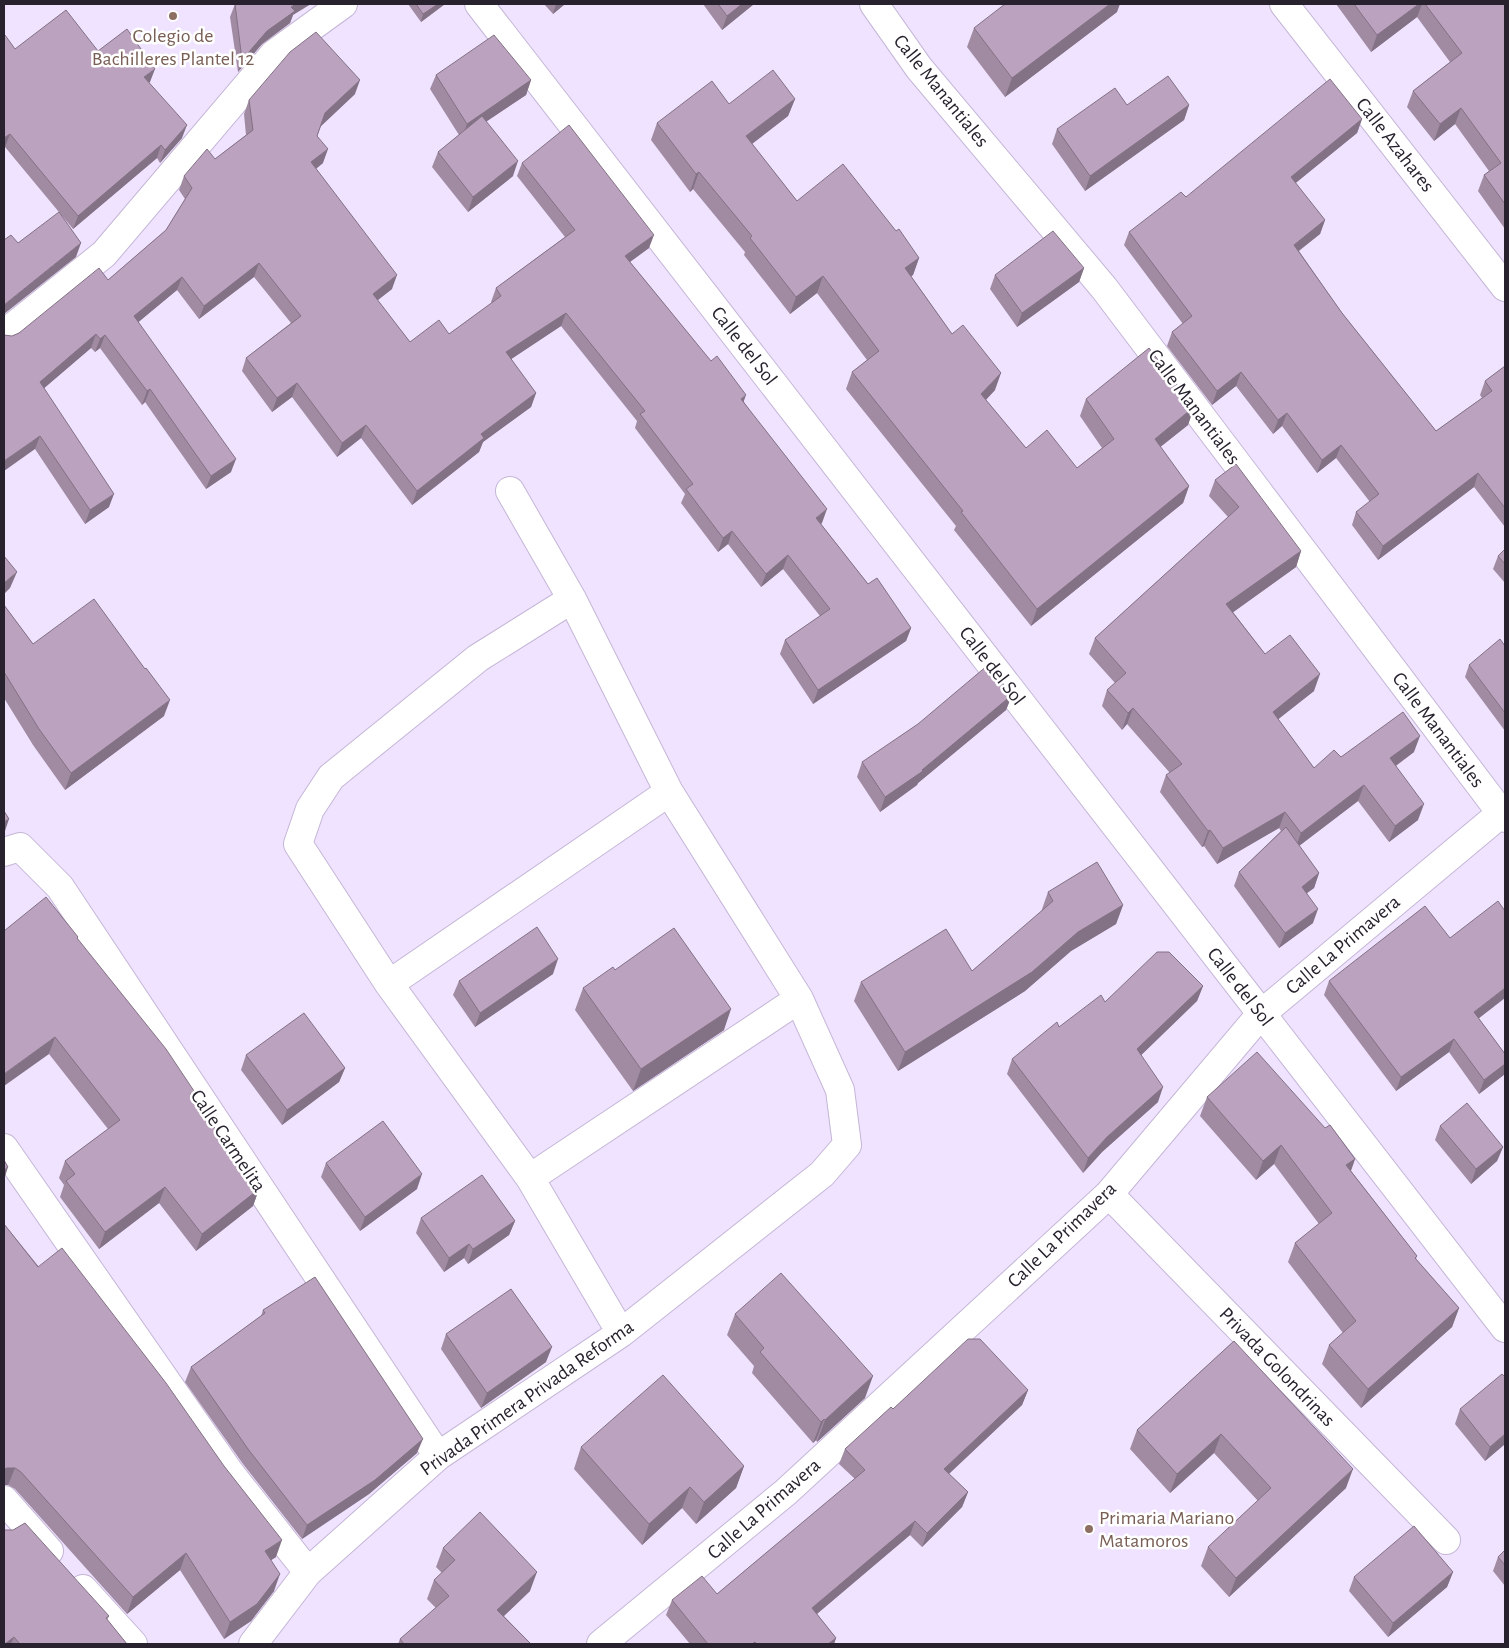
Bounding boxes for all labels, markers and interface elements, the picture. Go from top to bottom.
marker: Colegio de Bachilleres Plantel 12 [167,10,179,22]
place label: Colegio de Bachilleres Plantel 12 [92,26,254,69]
street label: Calle Manantiales [890,31,992,151]
street label: Calle Azahares [1352,94,1438,196]
street label: Calle del Sol [707,303,781,389]
street label: Calle Manantiales [1144,346,1244,468]
street label: Calle del Sol [955,623,1029,709]
street label: Calle Manantiales [1388,669,1488,791]
street label: Calle La Primavera [1282,892,1404,998]
street label: Calle del Sol [1203,944,1277,1030]
street label: Calle Carmelita [187,1086,269,1196]
street label: Calle La Primavera [1004,1178,1120,1292]
street label: Privada Golondrinas [1215,1304,1339,1430]
street label: Privada Primera Privada Reforma [417,1317,637,1479]
street label: Calle La Primavera [704,1455,824,1563]
place label: Primaria Mariano Matamoros [1099,1508,1234,1551]
marker: Primaria Mariano Matamoros [1083,1523,1095,1535]

